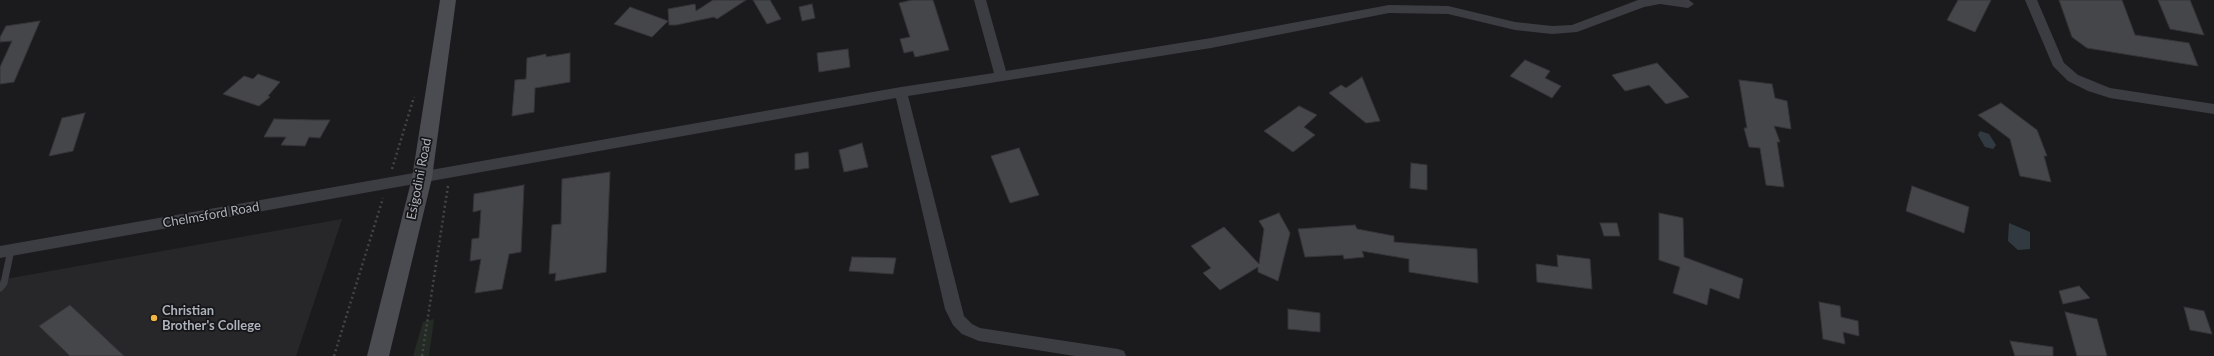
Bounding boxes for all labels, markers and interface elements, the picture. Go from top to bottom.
street label: Esigodini Road [403,137,435,221]
street label: Chelmsford Road [161,199,261,231]
place label: Christian Brother's College [162,303,261,334]
marker: Christian Brother's College [149,313,159,323]

